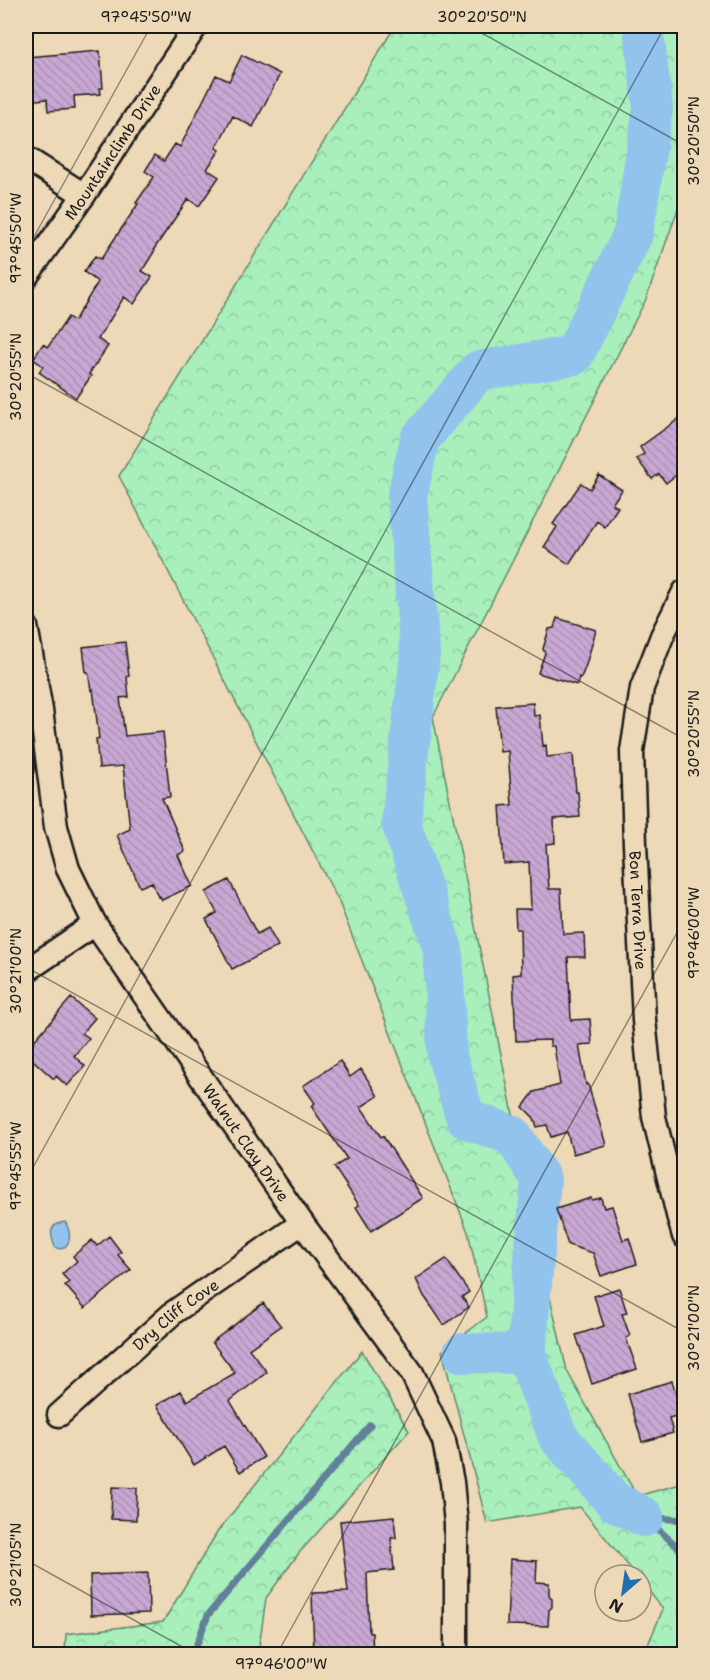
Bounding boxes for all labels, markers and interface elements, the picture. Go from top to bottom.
text: 97°45'50"W [100,7,192,27]
text: 30°20'50"N [437,7,527,27]
street label: Mountainclimb Drive [59,80,165,224]
text: 30°20'50"N [684,96,704,186]
text: 97°45'50"W [6,192,26,284]
text: 30°20'55"N [6,333,26,421]
text: 30°20'55"N [684,690,704,778]
street label: Bon Terra Drive [625,850,652,970]
text: 97°46'00"W [684,887,704,979]
text: 30°21'00"N [6,928,26,1014]
street label: Walnut Clay Drive [198,1079,294,1206]
text: 97°45'55"W [6,1121,26,1211]
street label: Dry Cliff Cove [128,1274,223,1355]
text: 30°21'00"N [684,1285,704,1371]
text: 30°21'05"N [6,1523,26,1607]
north arrow [593,1563,653,1623]
text: N [605,1593,627,1618]
text: 97°46'00"W [235,1654,327,1674]

